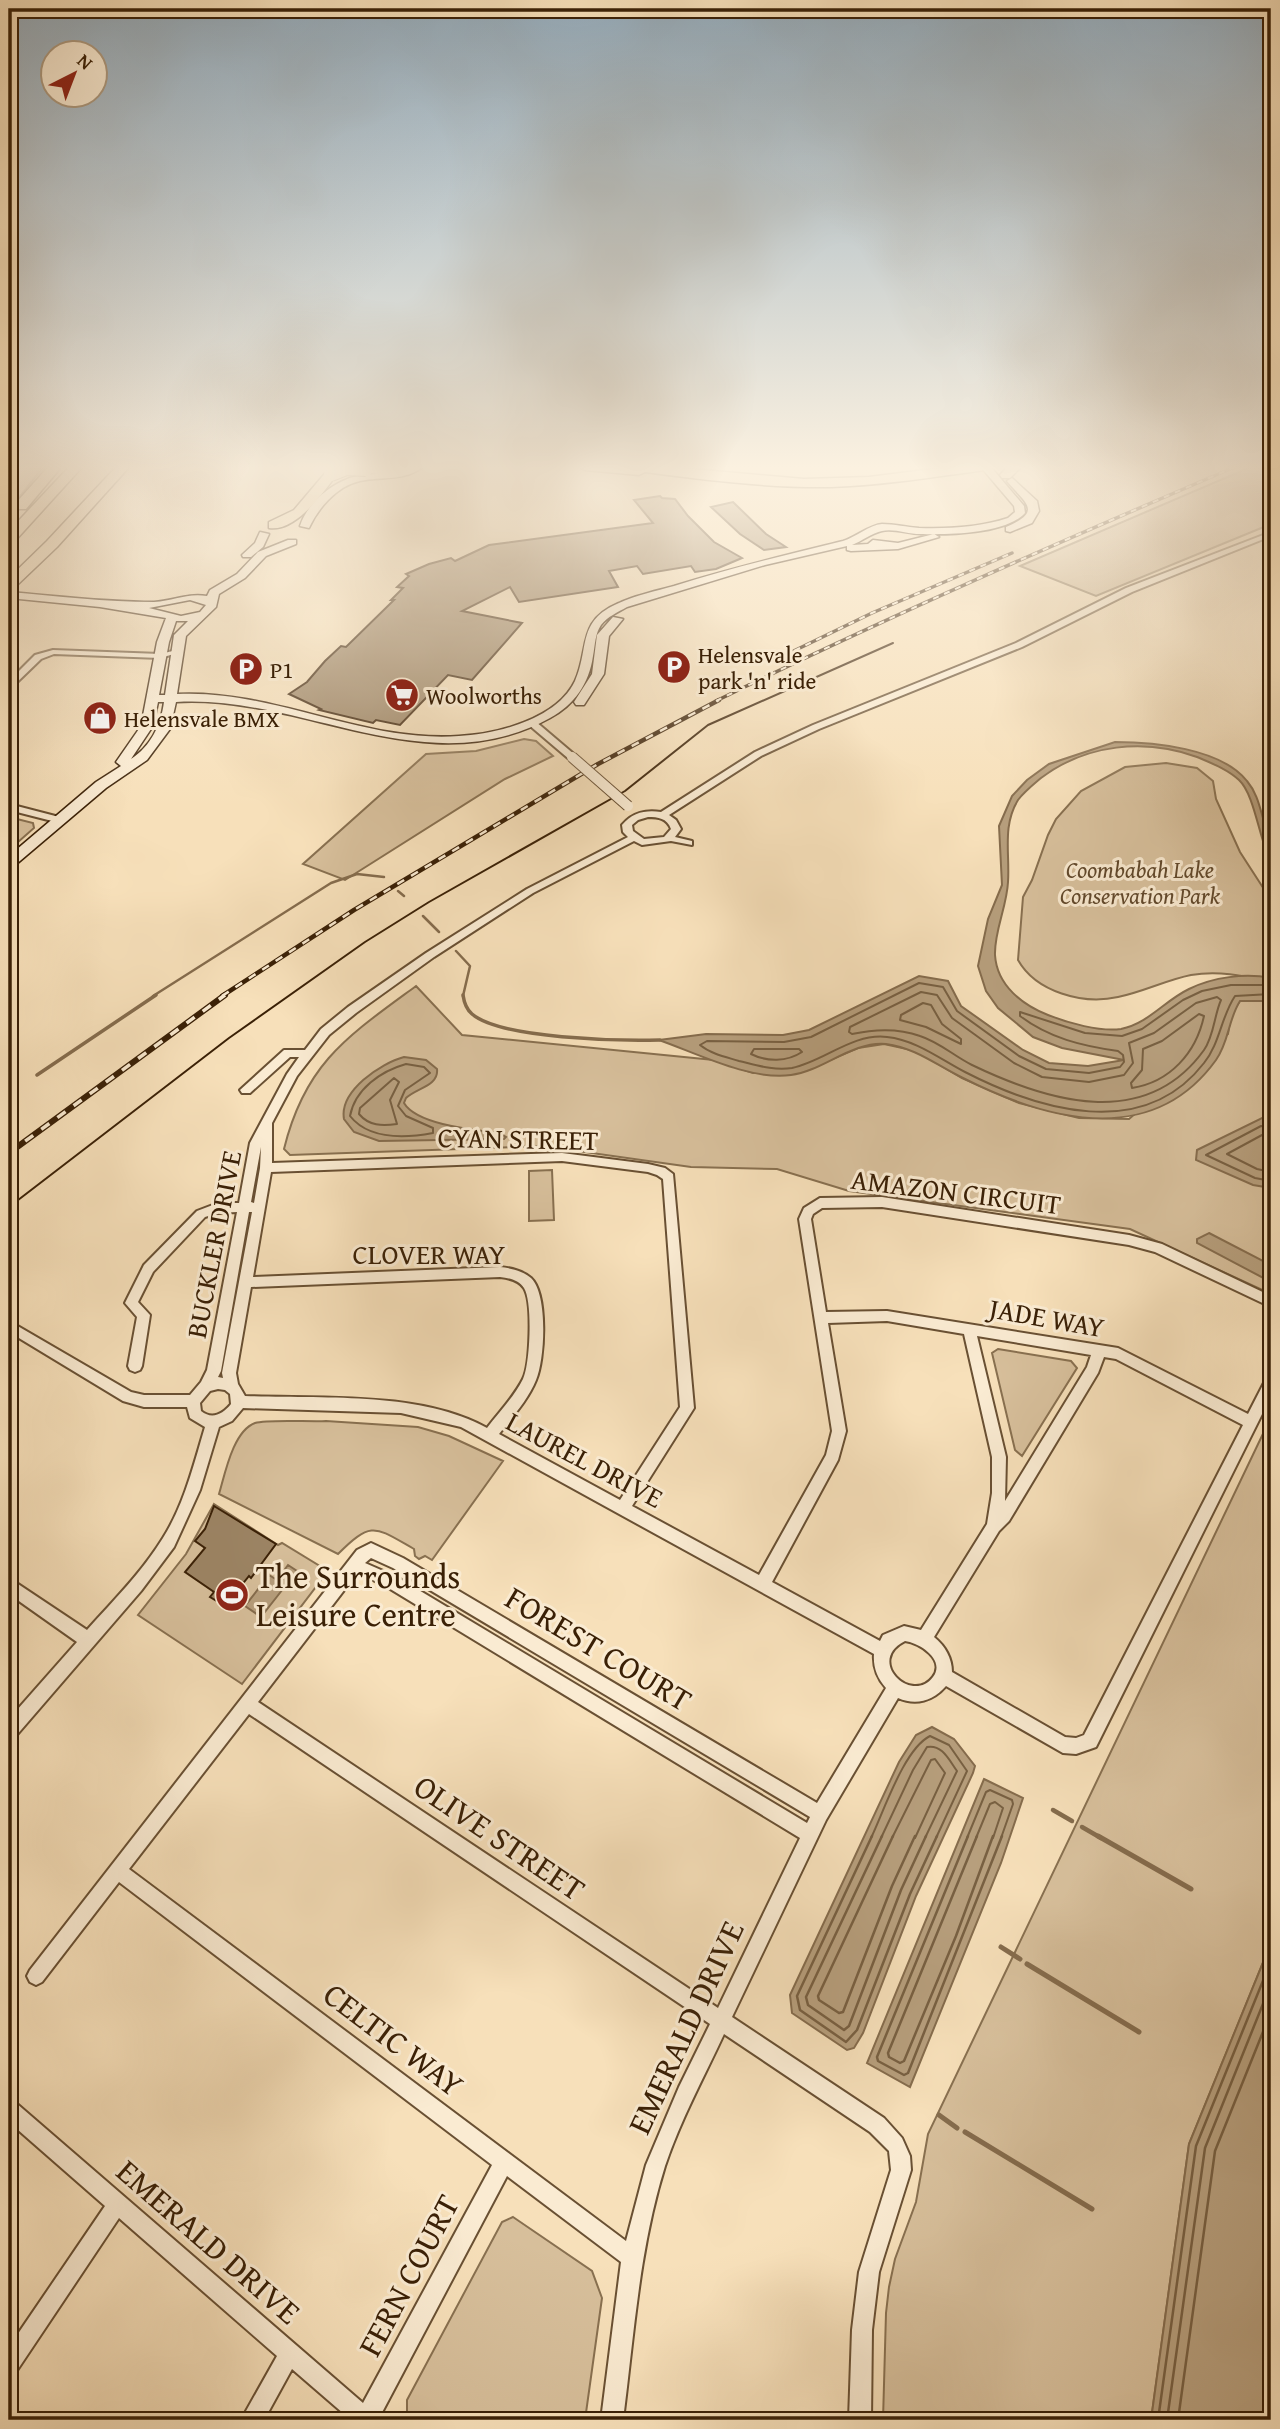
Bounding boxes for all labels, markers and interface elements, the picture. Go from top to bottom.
north arrow [38,38,108,108]
text: N [71,47,100,76]
place label: Helensvale park 'n' ride [698,638,816,697]
parking icon: Helensvale park 'n' ride [655,648,693,686]
parking icon: P1 [227,650,265,688]
place label: P1 [270,653,293,686]
supermarket icon: Woolworths [383,676,421,714]
place label: Woolworths [426,679,542,712]
shop icon: Helensvale BMX [81,699,119,737]
place label: Helensvale BMX [124,702,280,735]
park label: Coombabah Lake Conservation Park [1060,853,1220,912]
street label: CYAN STREET [437,1116,599,1160]
street label: BUCKLER DRIVE [175,1147,251,1341]
street label: AMAZON CIRCUIT [849,1158,1064,1224]
street label: CLOVER WAY [353,1233,506,1274]
street label: JADE WAY [983,1286,1108,1347]
street label: LAUREL DRIVE [499,1400,671,1518]
place label: The Surrounds Leisure Centre [256,1552,460,1638]
street label: FOREST COURT [497,1573,701,1723]
sports icon: The Surrounds Leisure Centre [213,1576,251,1614]
street label: OLIVE STREET [405,1762,595,1912]
street label: EMERALD DRIVE [615,1912,755,2142]
street label: CELTIC WAY [314,1970,474,2108]
street label: EMERALD DRIVE [106,2147,312,2335]
street label: FERN COURT [345,2186,471,2364]

